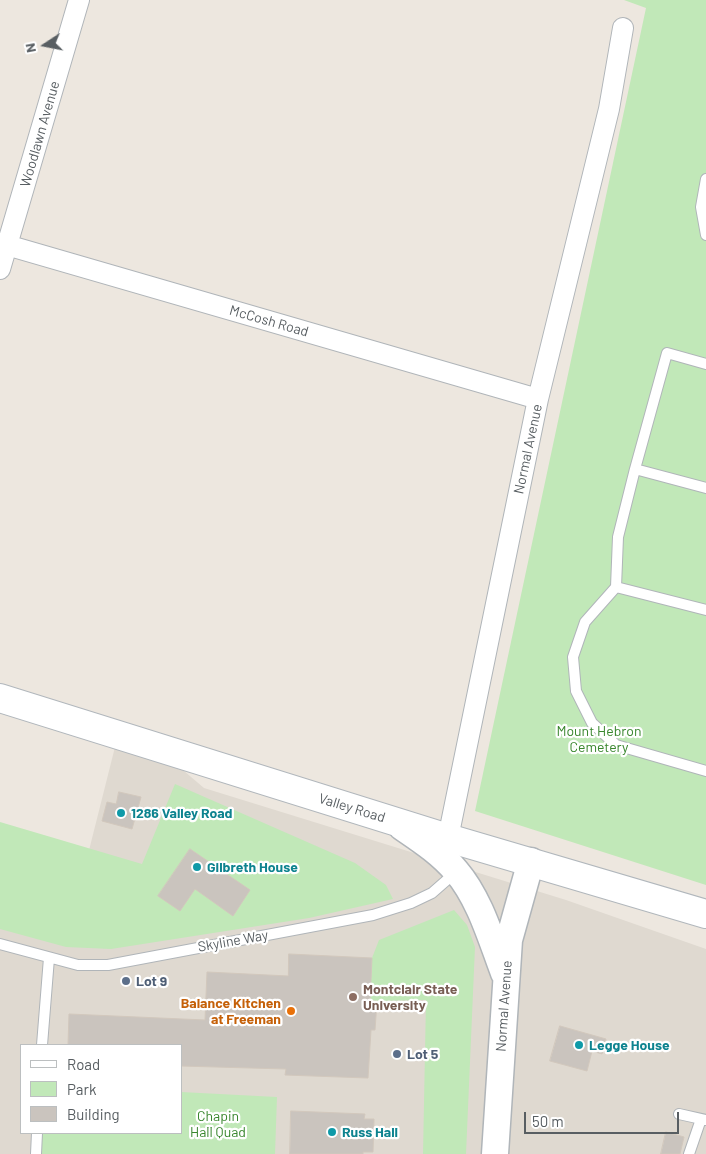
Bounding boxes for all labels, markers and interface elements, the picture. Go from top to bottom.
north arrow [20,20,70,70]
text: N [21,42,39,54]
street label: Woodlawn Avenue [17,79,63,189]
street label: McCosh Road [228,302,310,340]
street label: Normal Avenue [510,403,546,495]
park label: Mount Hebron Cemetery [556,723,642,756]
street label: Valley Road [317,790,387,826]
place label: 1286 Valley Road [131,805,232,821]
marker: 1286 Valley Road [115,807,127,819]
place label: Gilbreth House [207,859,298,875]
marker: Gilbreth House [191,861,203,873]
street label: Skyline Way [196,927,270,955]
street label: Normal Avenue [492,960,516,1052]
place label: Lot 9 [136,973,167,989]
marker: Lot 9 [120,975,132,987]
place label: Montclair State University [363,981,457,1014]
marker: Montclair State University [347,991,359,1003]
place label: Balance Kitchen at Freeman [181,995,281,1028]
marker: Balance Kitchen at Freeman [285,1005,297,1017]
place label: Legge House [589,1037,670,1053]
marker: Legge House [573,1039,585,1051]
legend [20,1044,182,1134]
place label: Lot 5 [407,1046,438,1062]
marker: Lot 5 [391,1048,403,1060]
text: Road [67,1055,100,1073]
text: Park [67,1080,96,1098]
scale bar [526,1102,681,1134]
text: Building [67,1105,120,1123]
park label: Chapin Hall Quad [190,1108,246,1140]
text: 50 m [532,1112,564,1130]
place label: Russ Hall [342,1124,398,1140]
marker: Russ Hall [326,1126,338,1138]

